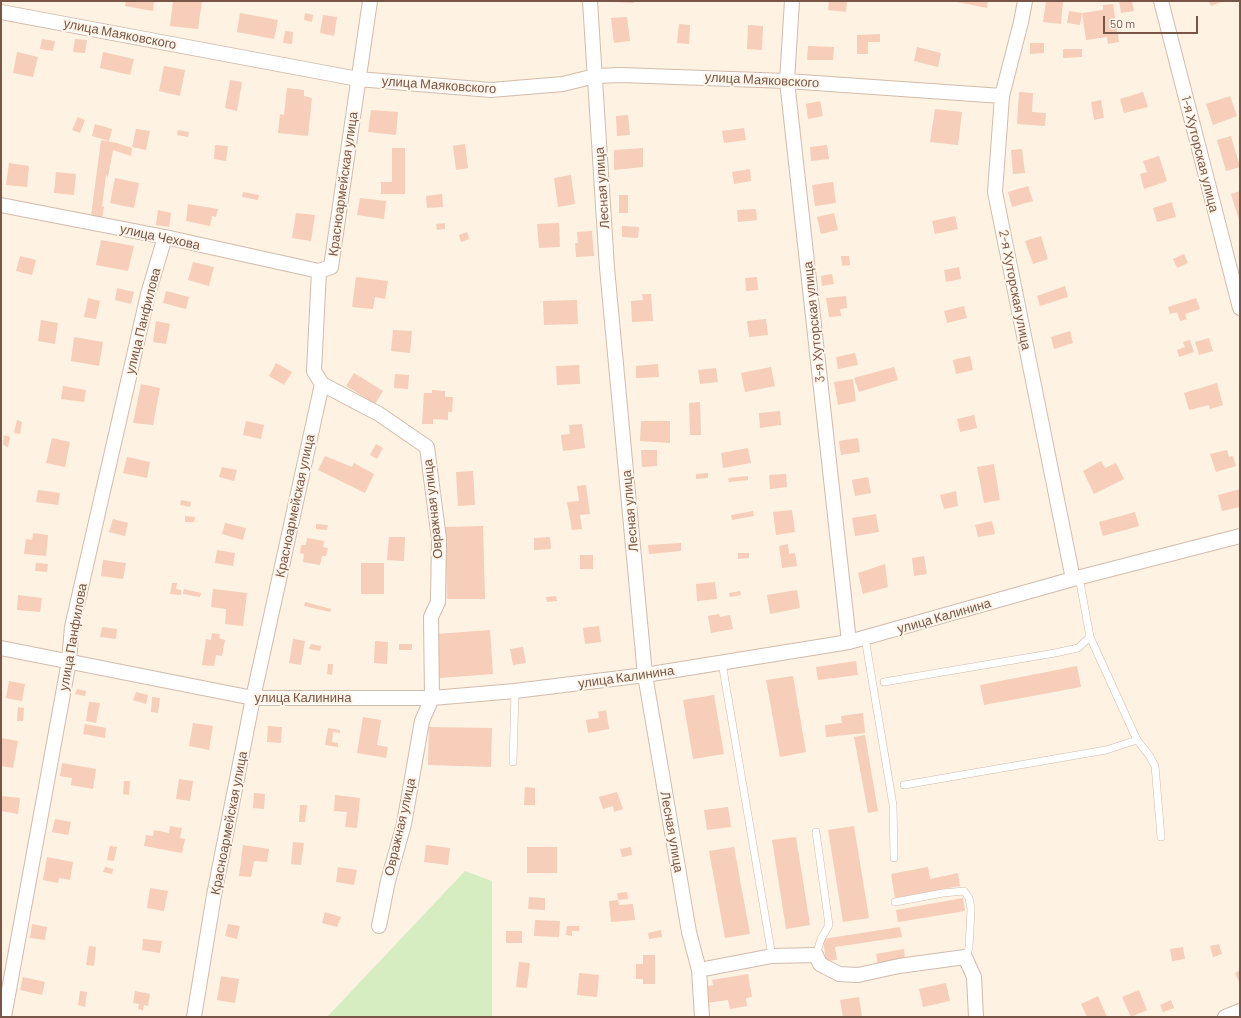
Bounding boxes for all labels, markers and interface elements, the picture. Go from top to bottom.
scale bar [1105,8,1200,34]
street label: улица Маяковского [62,15,178,53]
text: 50 m [1110,16,1135,30]
street label: улица Маяковского [704,69,820,91]
street label: улица Маяковского [381,73,497,97]
street label: 1-я Хуторская улица [1178,94,1222,214]
street label: Красноармейская улица [325,111,361,257]
street label: Лесная улица [591,147,613,229]
street label: улица Чехова [119,221,201,253]
street label: 2-я Хуторская улица [996,229,1034,351]
street label: 3-я Хуторская улица [800,261,828,383]
street label: улица Панфилова [122,266,164,376]
street label: Красноармейская улица [272,433,318,579]
street label: Овражная улица [420,458,446,560]
street label: Лесная улица [619,469,641,553]
street label: улица Панфилова [56,582,90,692]
street label: улица Калинина [895,595,993,637]
street label: улица Калинина [577,663,675,691]
street label: улица Калинина [255,690,351,706]
street label: Красноармейская улица [207,750,251,896]
street label: Овражная улица [381,777,419,877]
street label: Лесная улица [657,790,687,874]

